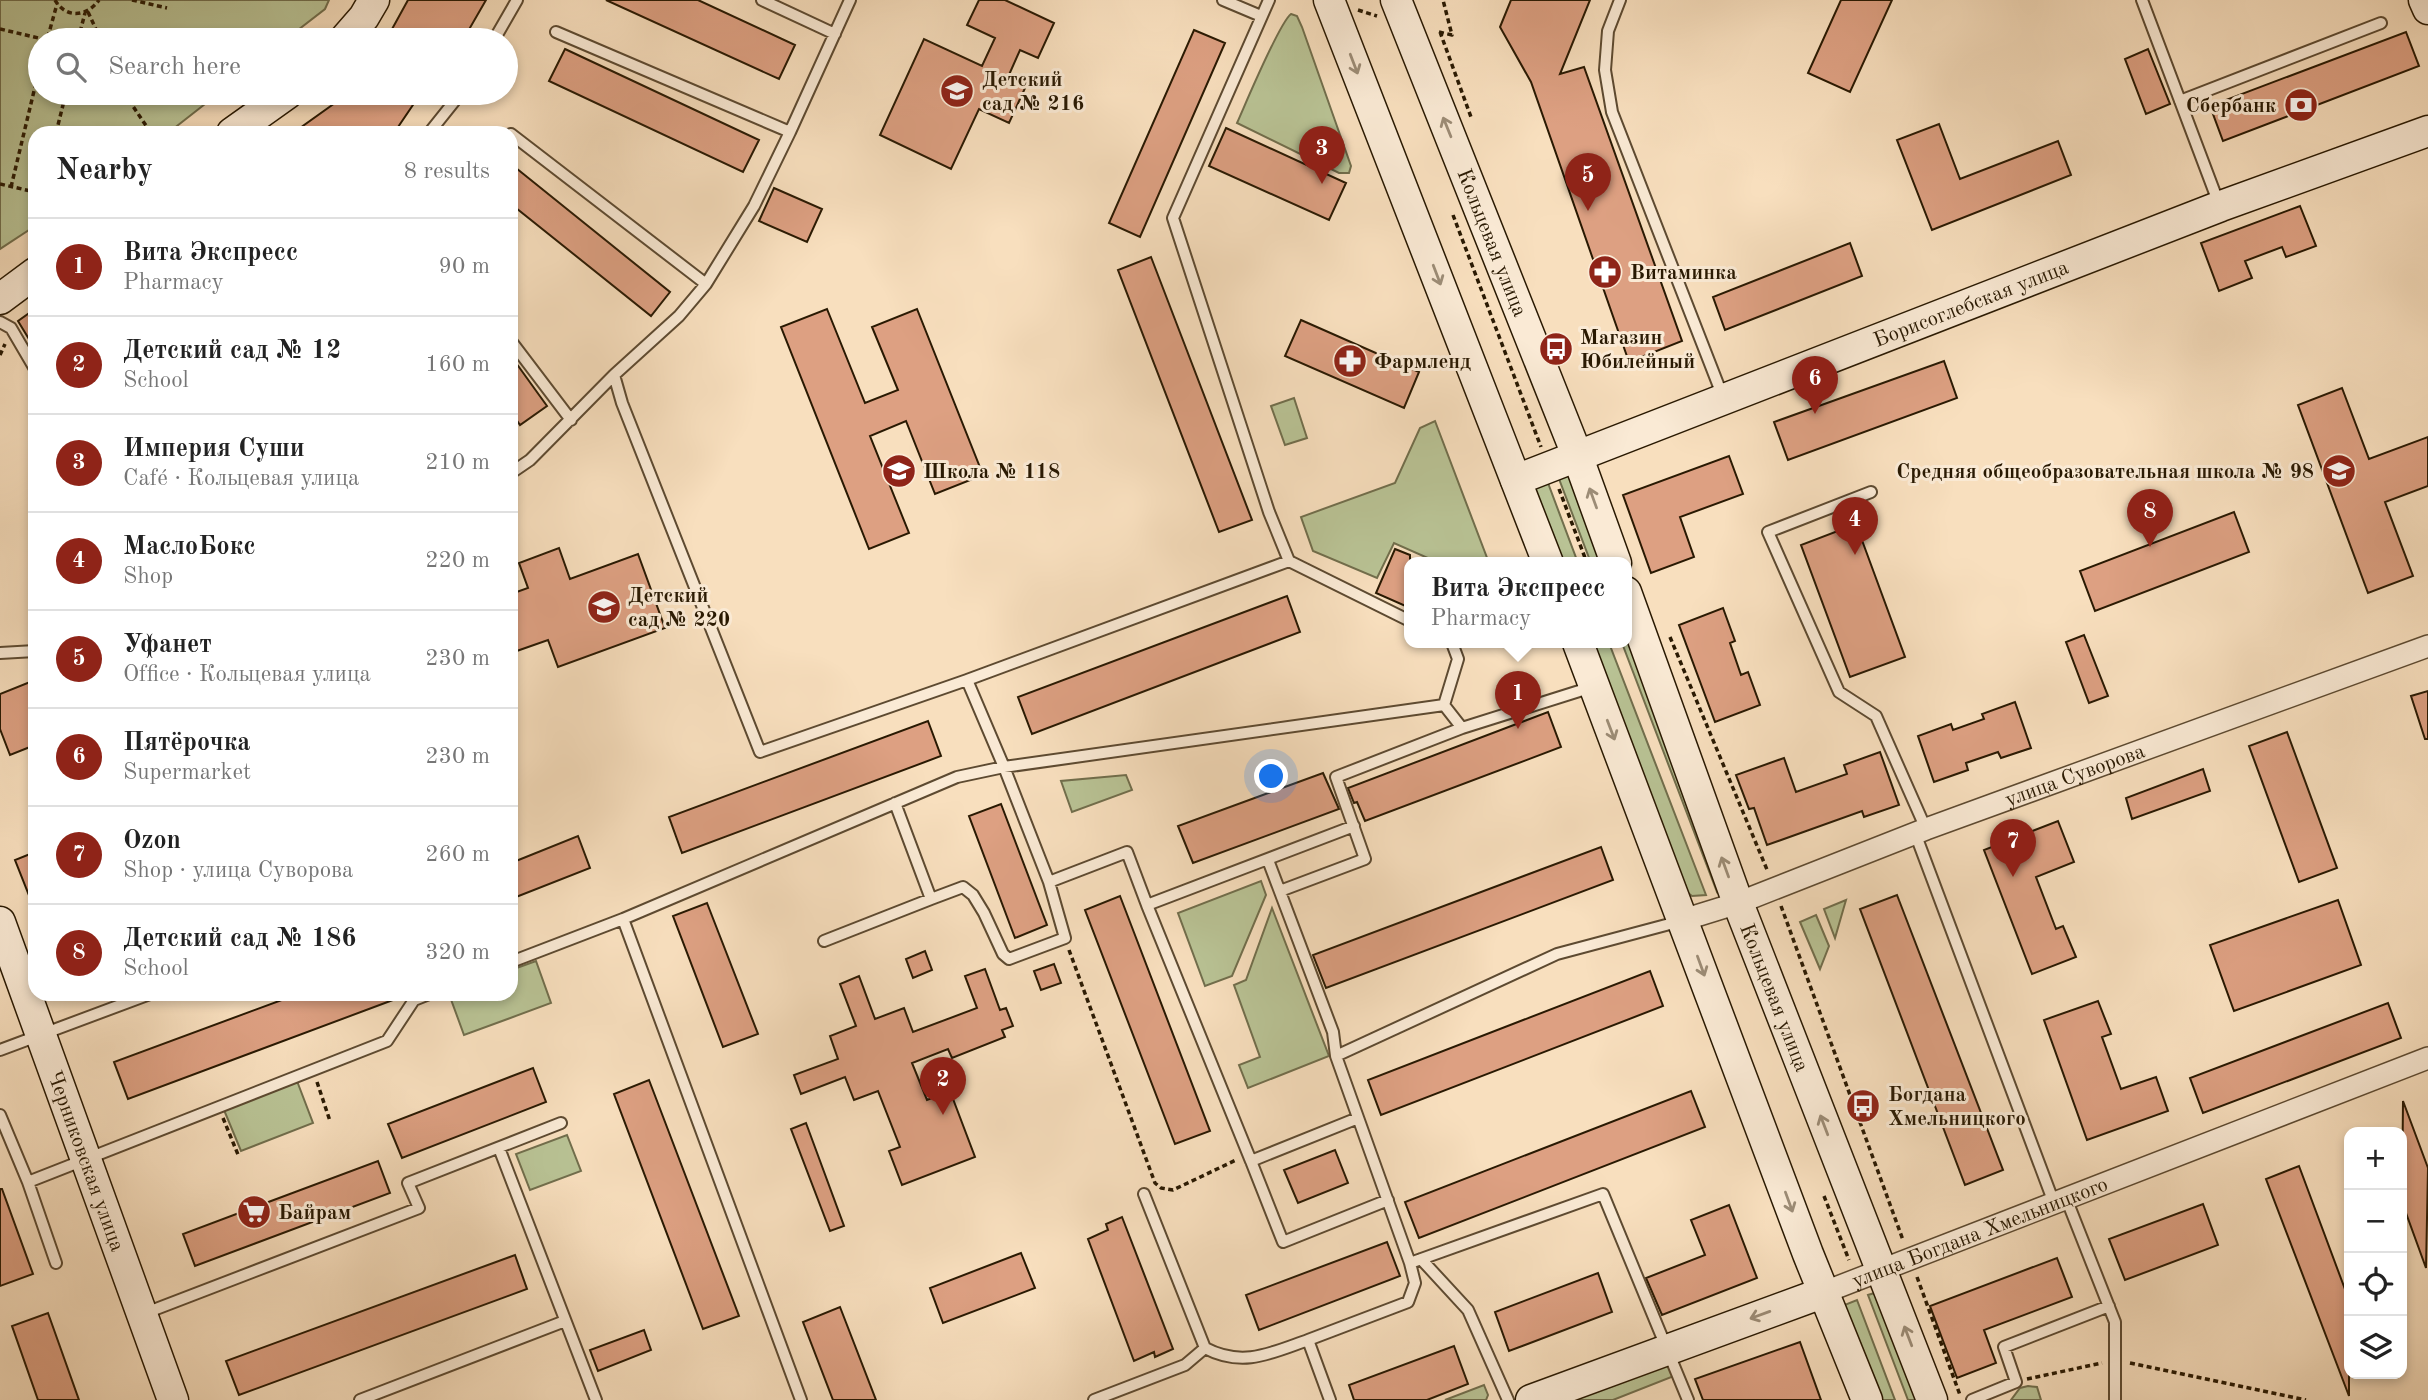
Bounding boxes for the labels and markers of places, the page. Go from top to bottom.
place label: Детский сад № 216 [982,70,1084,115]
school or university icon: Детский сад № 216 [938,72,976,110]
bank icon: Сбербанк [2282,86,2320,124]
place label: Сбербанк [2186,96,2276,117]
pin: 3 [1299,126,1345,184]
pin: 5 [1565,153,1611,211]
pharmacy icon: Витаминка [1586,253,1624,291]
place label: Витаминка [1630,263,1737,284]
place label: Магазин Юбилейный [1580,328,1695,373]
bus stop icon: Магазин Юбилейный [1537,330,1575,368]
pharmacy icon: Фармленд [1331,342,1369,380]
place label: Фармленд [1374,352,1471,373]
pin: 6 [1792,356,1838,414]
school or university icon: Школа № 118 [880,452,918,490]
school or university icon: Средняя общеобразовательная школа № 98 [2320,452,2358,490]
place label: Школа № 118 [923,462,1060,483]
place label: Средняя общеобразовательная школа № 98 [1896,462,2314,483]
pin: 8 [2127,489,2173,547]
pin: 4 [1832,497,1878,555]
place label: Детский сад № 220 [628,586,730,631]
school or university icon: Детский сад № 220 [585,588,623,626]
pin: 1 [1495,671,1541,729]
pin: 7 [1990,819,2036,877]
pin: 2 [920,1057,966,1115]
place label: Богдана Хмельницкого [1888,1085,2026,1130]
bus stop icon: Богдана Хмельницкого [1844,1087,1882,1125]
supermarket icon: Байрам [235,1193,273,1231]
place label: Байрам [278,1203,351,1224]

